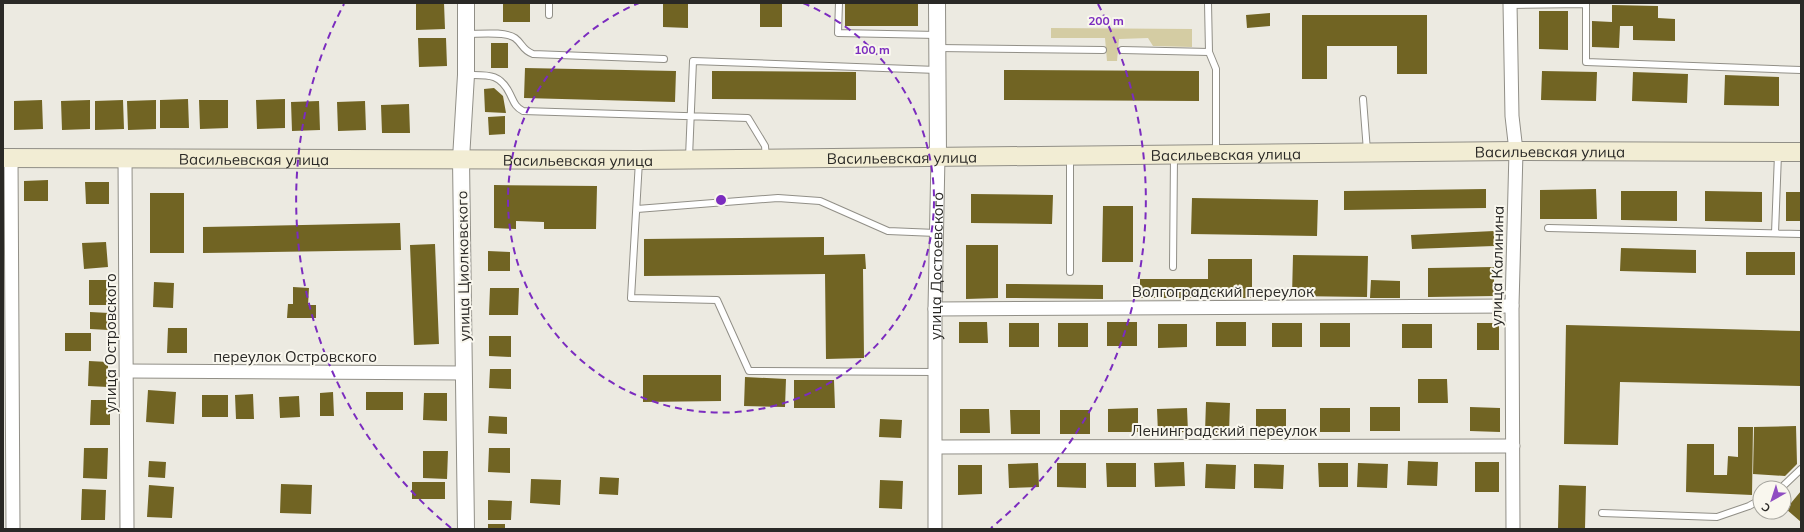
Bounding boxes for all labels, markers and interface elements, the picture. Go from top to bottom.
text: 200 m [1088,13,1124,28]
text: 100 m [854,42,890,57]
street label: Васильевская улица [1475,141,1625,161]
street label: Васильевская улица [1151,144,1301,164]
street label: Васильевская улица [827,147,977,168]
street label: Васильевская улица [179,149,329,169]
street label: Васильевская улица [503,150,653,170]
street label: улица Циолковского [452,190,474,342]
street label: улица Достоевского [926,192,947,340]
centre of rings [714,193,728,207]
street label: улица Калинина [1486,206,1508,326]
street label: улица Островского [101,273,120,413]
street label: Волгоградский переулок [1132,282,1315,301]
street label: переулок Островского [213,347,377,366]
street label: Ленинградский переулок [1131,421,1318,440]
north arrow [1752,480,1792,520]
text: С [1758,500,1773,516]

